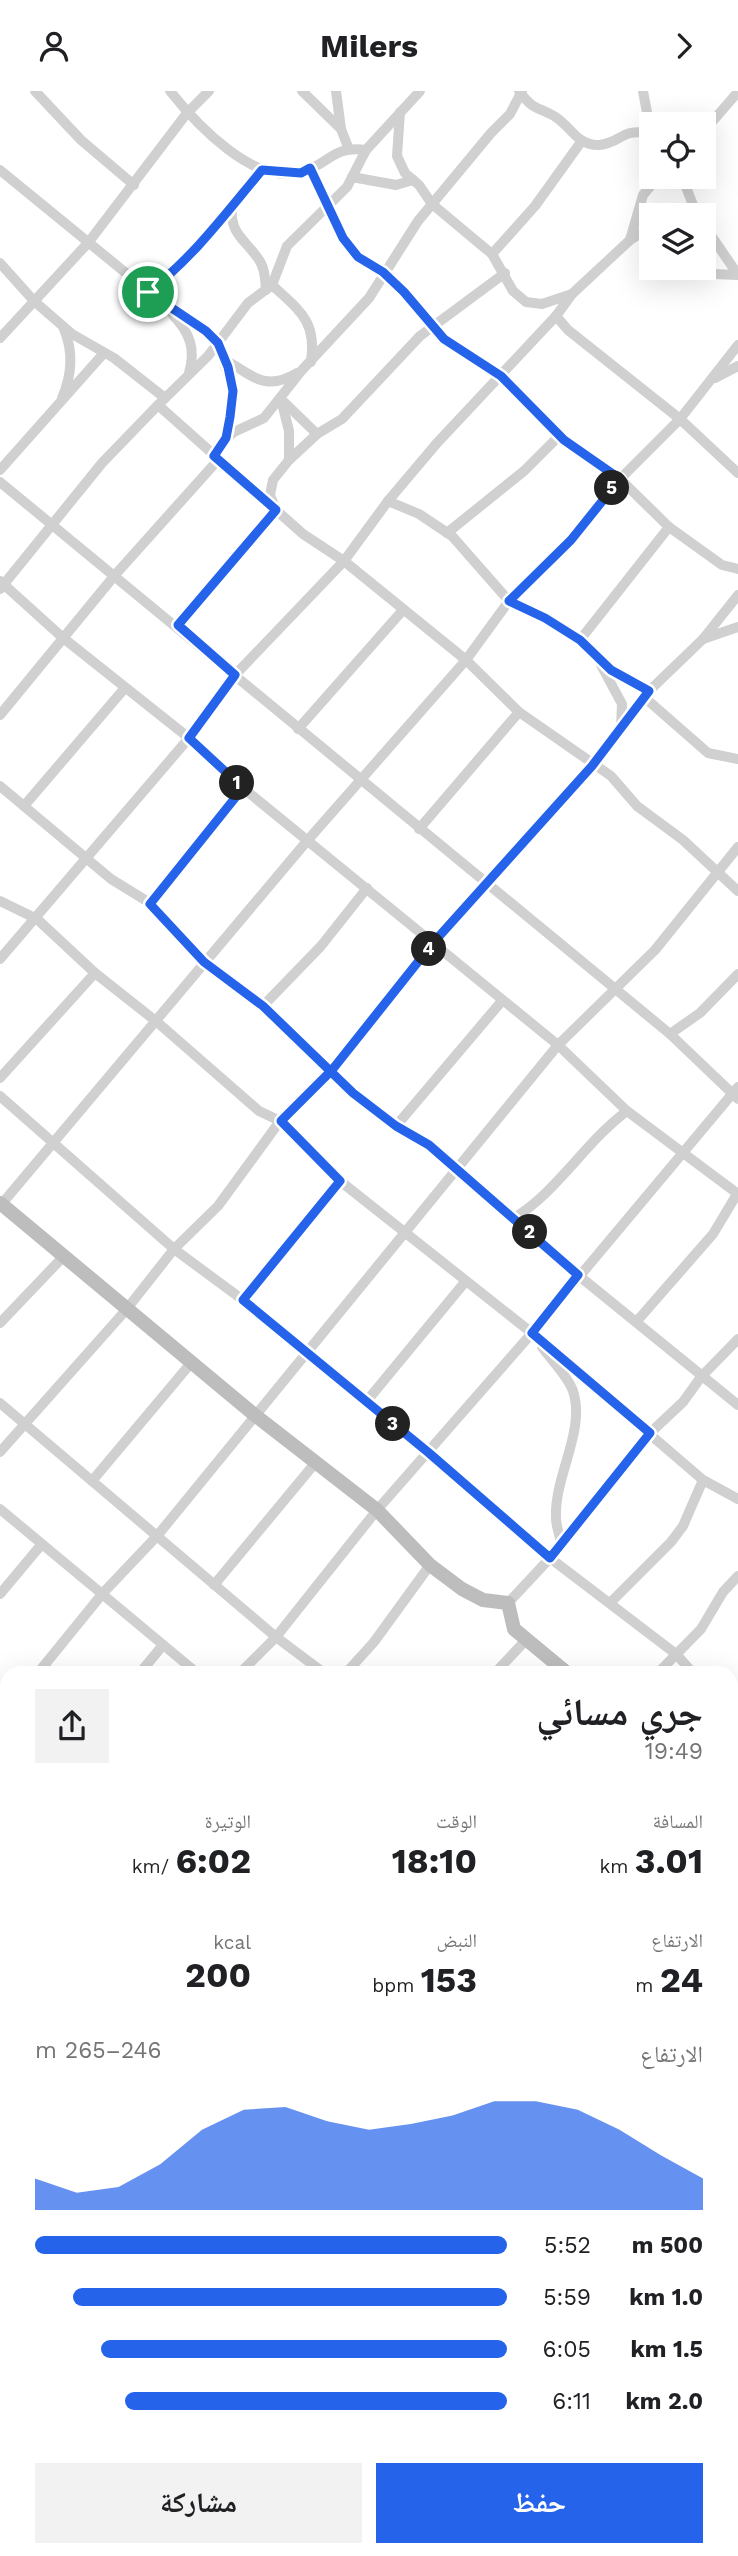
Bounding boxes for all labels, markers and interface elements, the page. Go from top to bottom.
icon: person [35,27,73,65]
text: Milers [320,27,418,65]
icon: forward [665,27,703,65]
map controls [639,112,716,280]
button: locate [639,112,716,189]
button: layers [639,203,716,280]
pin [118,262,178,322]
icon: arrive [129,273,167,311]
pin: 5 [594,471,630,505]
text: 5 [606,476,617,499]
pin: 1 [219,765,254,801]
text: 1 [232,771,241,794]
pin: 4 [412,931,446,967]
text: 4 [422,937,435,960]
pin: 2 [512,1215,548,1249]
text: 2 [524,1220,535,1243]
pin: 3 [376,1407,410,1441]
text: 3 [387,1412,398,1435]
button: share [35,1689,109,1763]
text: جري مسائي [536,1690,703,1734]
text: 19:49 [645,1738,703,1765]
text: الوتيرة [205,1810,251,1833]
text: الوقت [436,1810,477,1833]
text: المسافة [653,1810,703,1833]
text: 6:02 [175,1840,251,1882]
text: 18:10 [392,1840,477,1882]
text: 3.01 [635,1840,703,1882]
text: /km [132,1855,175,1878]
text: km [599,1855,635,1878]
text: النبض [436,1929,477,1952]
text: الارتفاع [651,1929,703,1952]
text: kcal [213,1931,251,1954]
text: 200 [185,1954,251,1996]
text: 153 [421,1959,477,2001]
text: 24 [660,1959,703,2001]
text: bpm [372,1974,421,1997]
text: m [635,1974,660,1997]
text: 246–265 m [35,2037,162,2064]
text: الارتفاع [640,2041,703,2068]
text: 5:52 [544,2232,591,2259]
text: 500 m [632,2232,703,2259]
text: 5:59 [543,2284,591,2311]
text: 1.0 km [629,2284,703,2311]
text: 6:05 [543,2336,591,2363]
text: 1.5 km [630,2336,703,2363]
text: 6:11 [552,2388,591,2415]
text: 2.0 km [625,2388,703,2415]
button: مشاركة [35,2463,362,2543]
button: حفظ [376,2463,703,2543]

